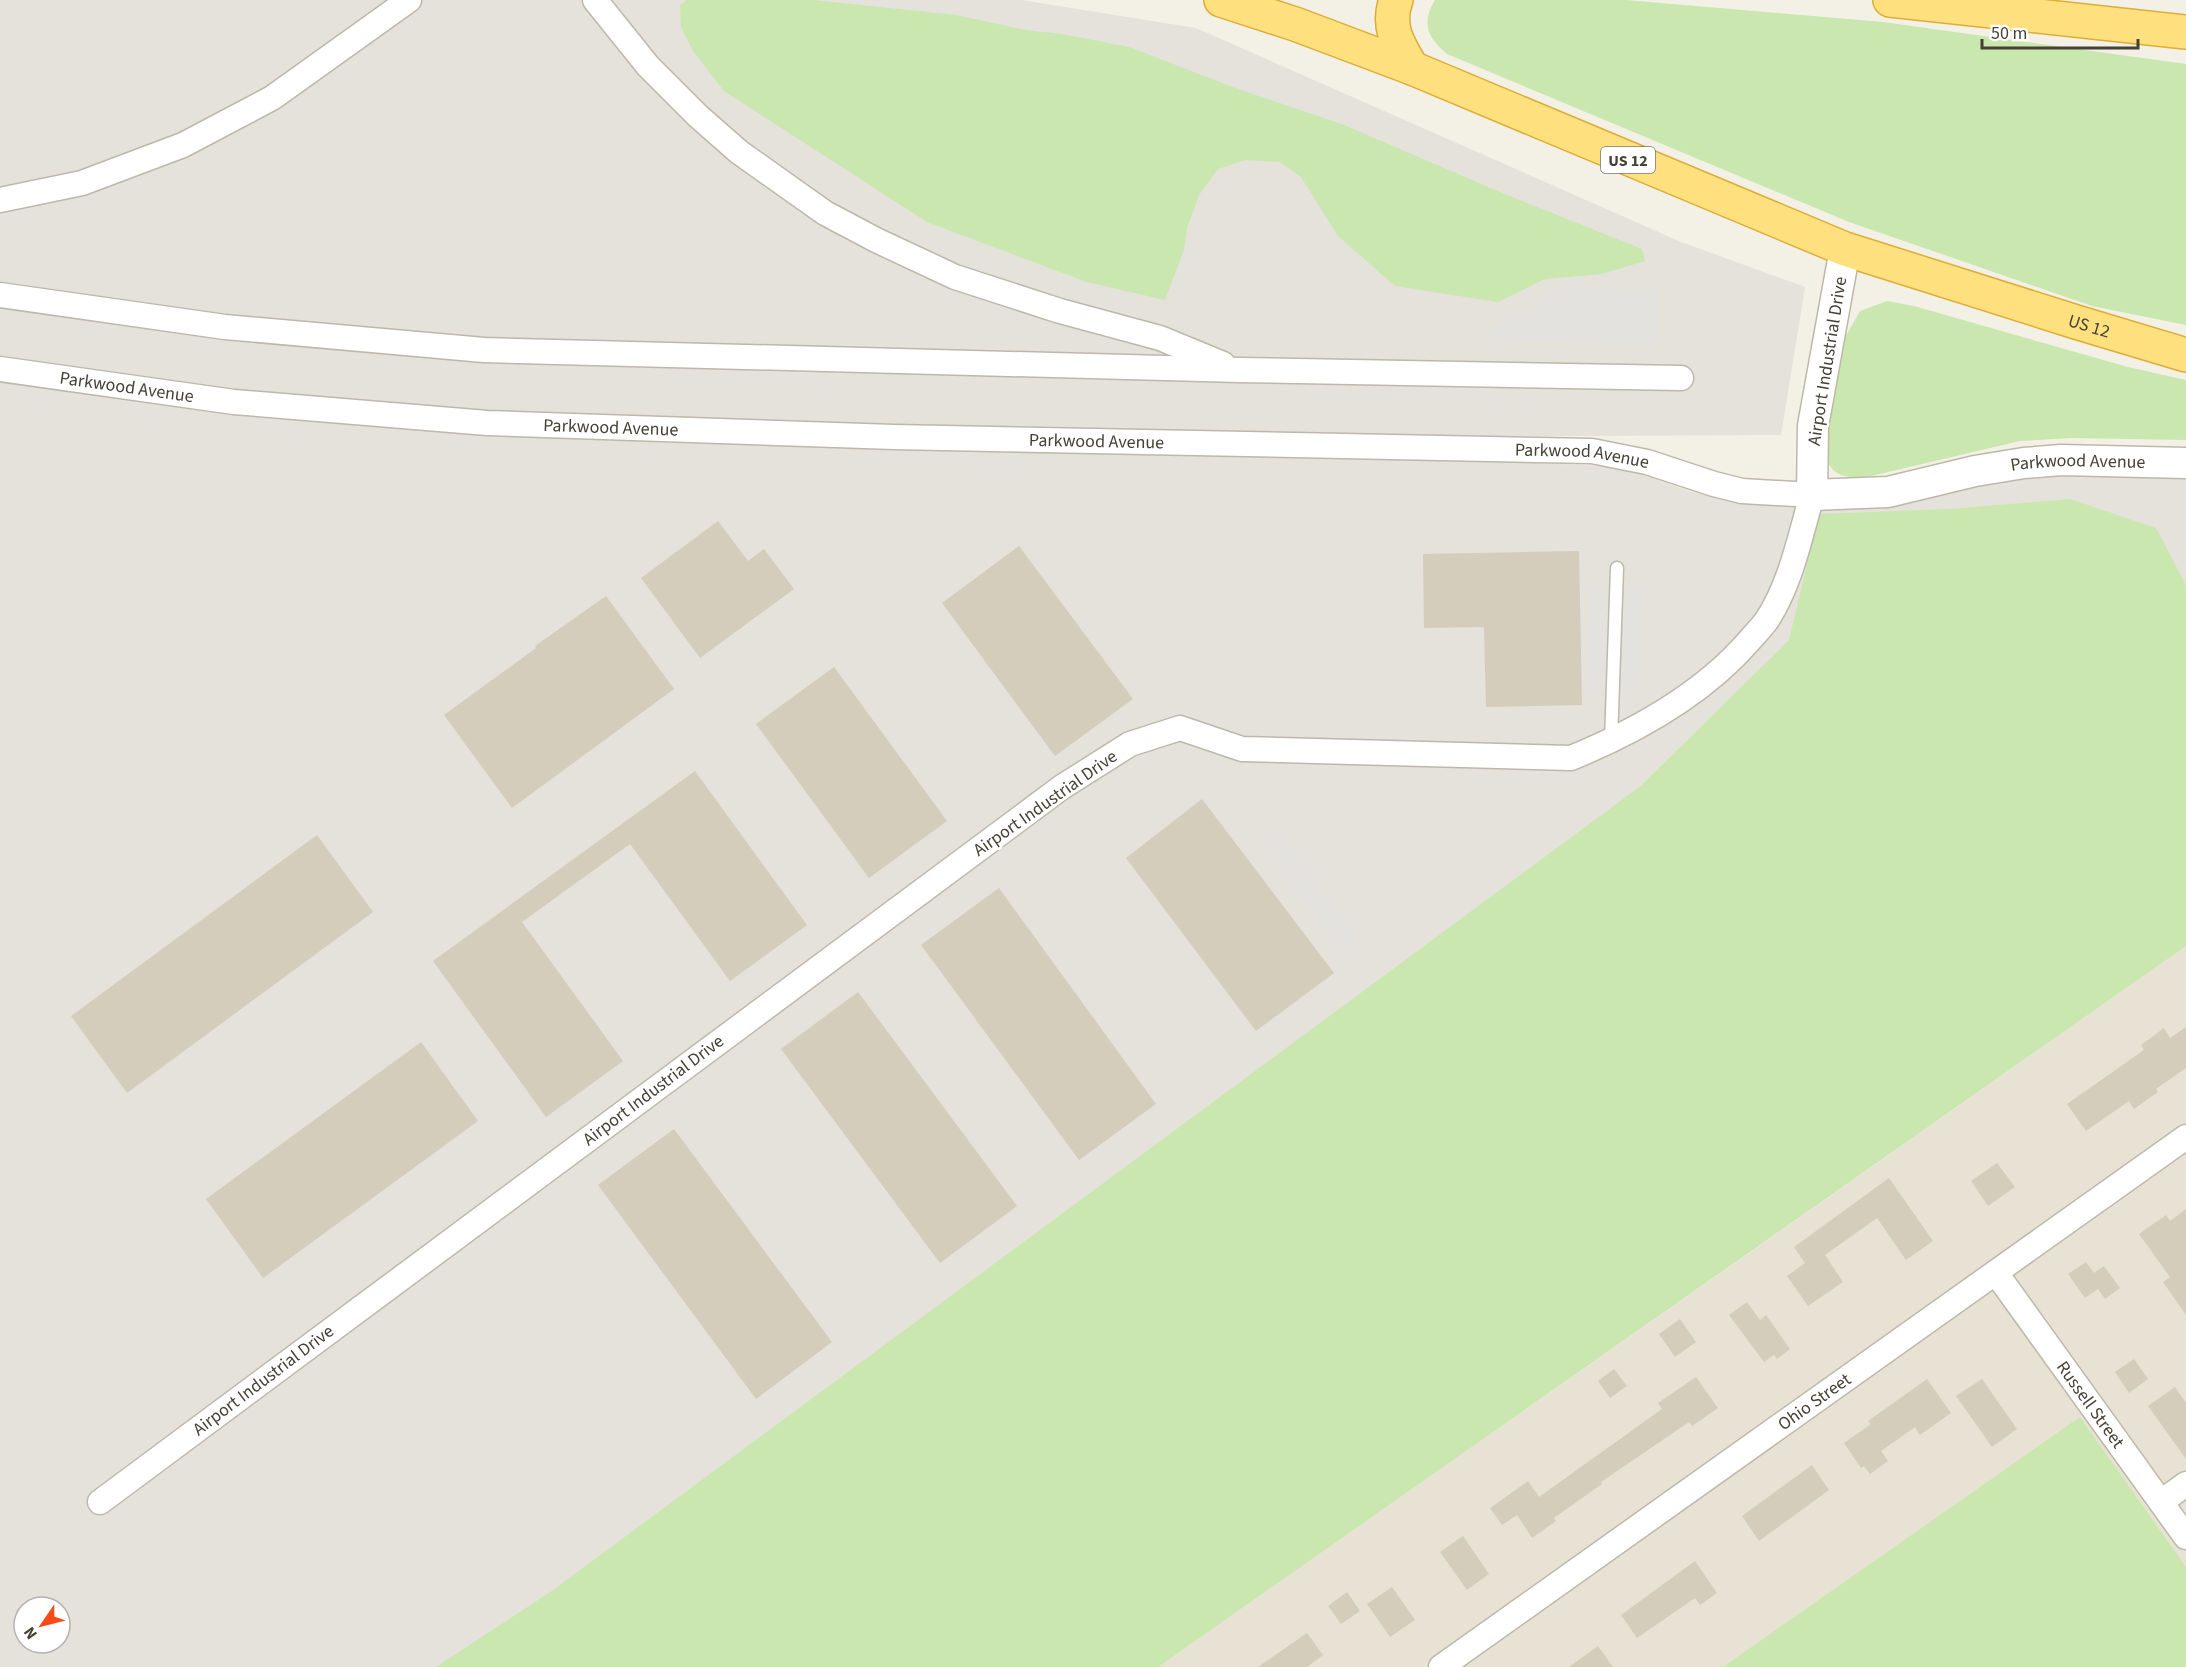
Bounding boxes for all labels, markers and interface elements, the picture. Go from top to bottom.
scale bar [1982,12,2138,50]
text: 50 m [1991,21,2027,46]
road number: US 12 [1601,147,1655,173]
street label: Airport Industrial Drive [1802,275,1853,447]
street label: US 12 [2065,308,2113,345]
street label: Parkwood Avenue [58,366,195,409]
street label: Parkwood Avenue [543,413,679,443]
street label: Parkwood Avenue [1029,428,1164,455]
street label: Parkwood Avenue [1515,437,1651,475]
street label: Parkwood Avenue [2009,448,2146,478]
street label: Airport Industrial Drive [968,744,1122,863]
street label: Airport Industrial Drive [578,1029,729,1152]
street label: Airport Industrial Drive [188,1319,339,1442]
street label: Russell Street [2050,1356,2130,1453]
street label: Ohio Street [1773,1367,1856,1437]
north arrow [12,1595,72,1655]
text: N [18,1622,43,1644]

